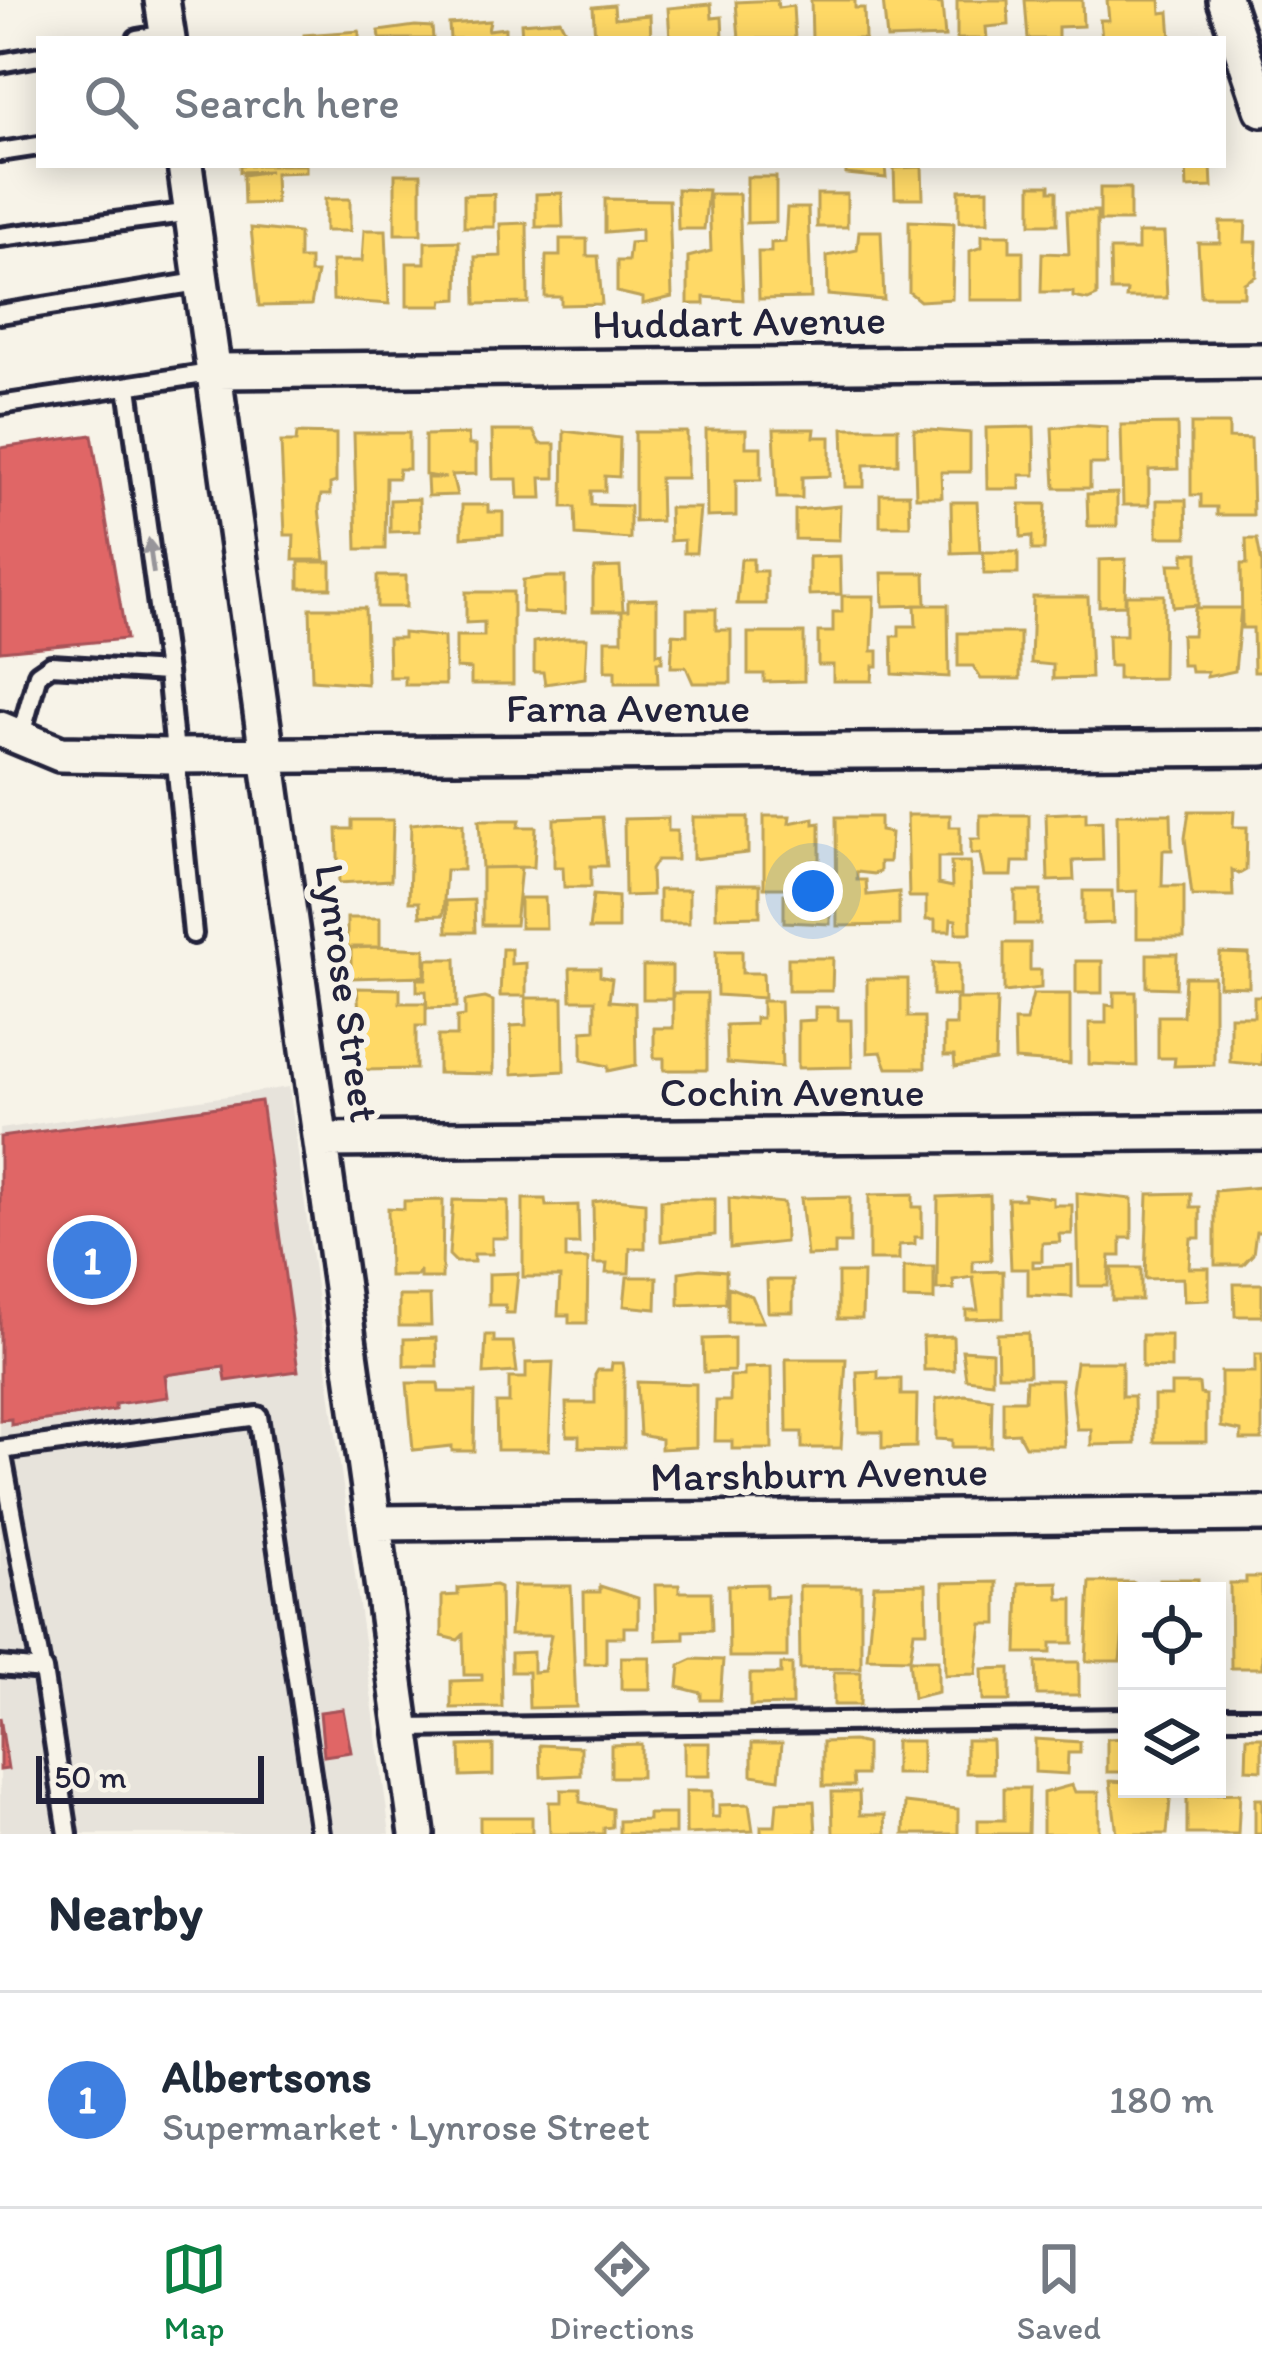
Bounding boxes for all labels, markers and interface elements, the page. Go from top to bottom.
search box [36,36,1226,168]
icon: search [78,69,144,135]
text: Search here [174,75,400,129]
street label: Huddart Avenue [592,293,886,350]
one-way arrow [141,537,160,574]
street label: Farna Avenue [506,682,750,733]
street label: Lynrose Street [304,860,391,1126]
your location [783,861,843,921]
street label: Cochin Avenue [659,1066,925,1117]
pin: 1 [53,1215,131,1305]
street label: Marshburn Avenue [650,1445,988,1502]
map controls [1118,1582,1226,1798]
button: locate [1118,1582,1226,1690]
button: layers [1118,1690,1226,1798]
scale bar [36,1750,264,1803]
text: 50 m [54,1757,127,1796]
text: Nearby [48,1882,203,1943]
text: Albertsons [162,2049,372,2103]
text: 1 [78,2076,96,2123]
text: 180 m [1109,2076,1214,2123]
text: Supermarket · Lynrose Street [162,2103,650,2150]
tab: Map [161,2236,227,2347]
tab: Directions [549,2236,694,2347]
tab: Saved [1017,2236,1101,2347]

